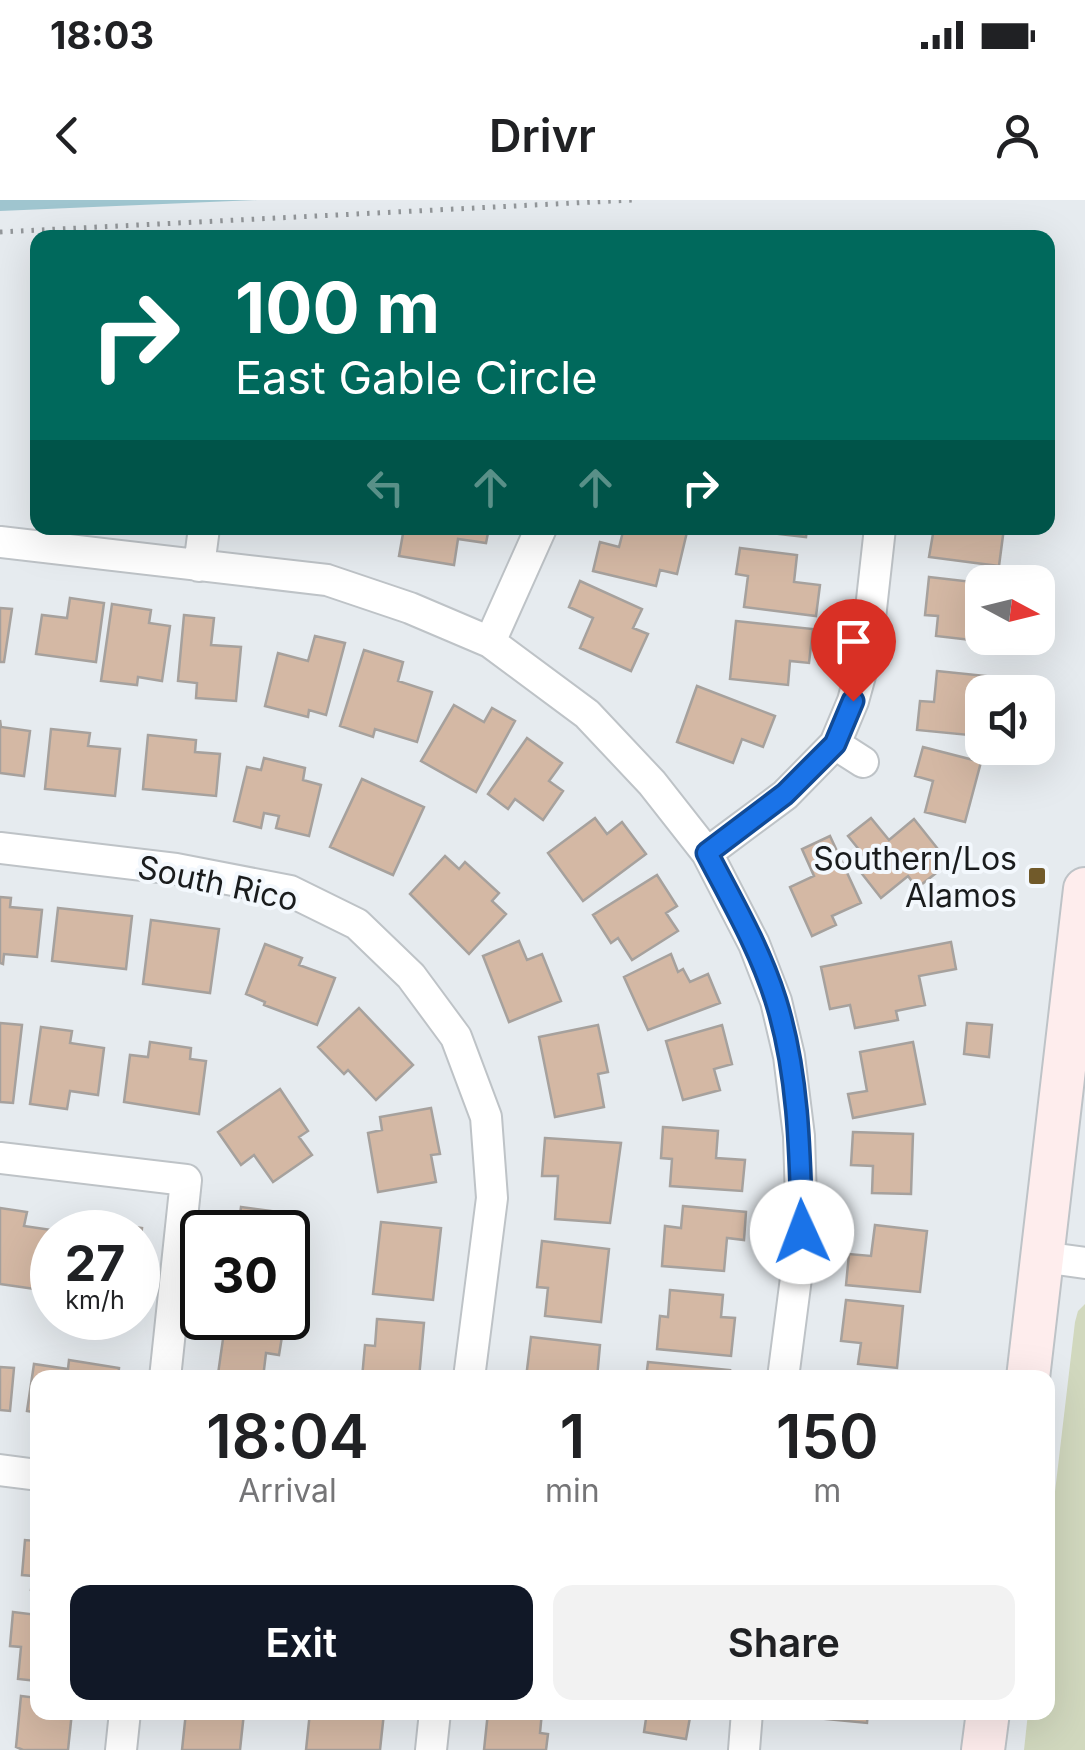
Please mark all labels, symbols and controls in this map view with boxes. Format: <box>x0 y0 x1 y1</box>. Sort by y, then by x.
text: 18:03 <box>50 12 154 58</box>
icon: back <box>40 108 95 163</box>
text: Drivr <box>489 108 596 163</box>
icon: person <box>990 108 1045 163</box>
text: 100 m <box>235 265 440 350</box>
icon: right <box>70 270 200 400</box>
text: East Gable Circle <box>235 350 597 405</box>
icon: left <box>358 460 413 515</box>
icon: ahead <box>463 460 518 515</box>
icon: ahead <box>568 460 623 515</box>
icon: right <box>673 460 728 515</box>
north arrow <box>965 565 1055 655</box>
map controls <box>965 565 1055 765</box>
pin <box>811 599 896 702</box>
icon: arrive <box>826 614 881 669</box>
button: sound <box>965 675 1055 765</box>
place label: Southern/Los Alamos <box>813 839 1017 915</box>
street label: South Rico <box>134 847 302 919</box>
marker: Southern/Los Alamos <box>1026 865 1048 887</box>
position arrow <box>750 1180 854 1284</box>
speed limit sign: 30 <box>180 1210 310 1340</box>
text: 27 <box>65 1233 125 1293</box>
text: km/h <box>65 1285 125 1315</box>
text: 18:04 <box>206 1400 369 1472</box>
text: 1 <box>560 1400 585 1472</box>
text: 150 <box>776 1400 879 1472</box>
text: Arrival <box>238 1471 337 1510</box>
text: min <box>545 1471 600 1510</box>
text: m <box>813 1471 841 1510</box>
button: Exit <box>70 1585 533 1700</box>
button: Share <box>553 1585 1015 1700</box>

